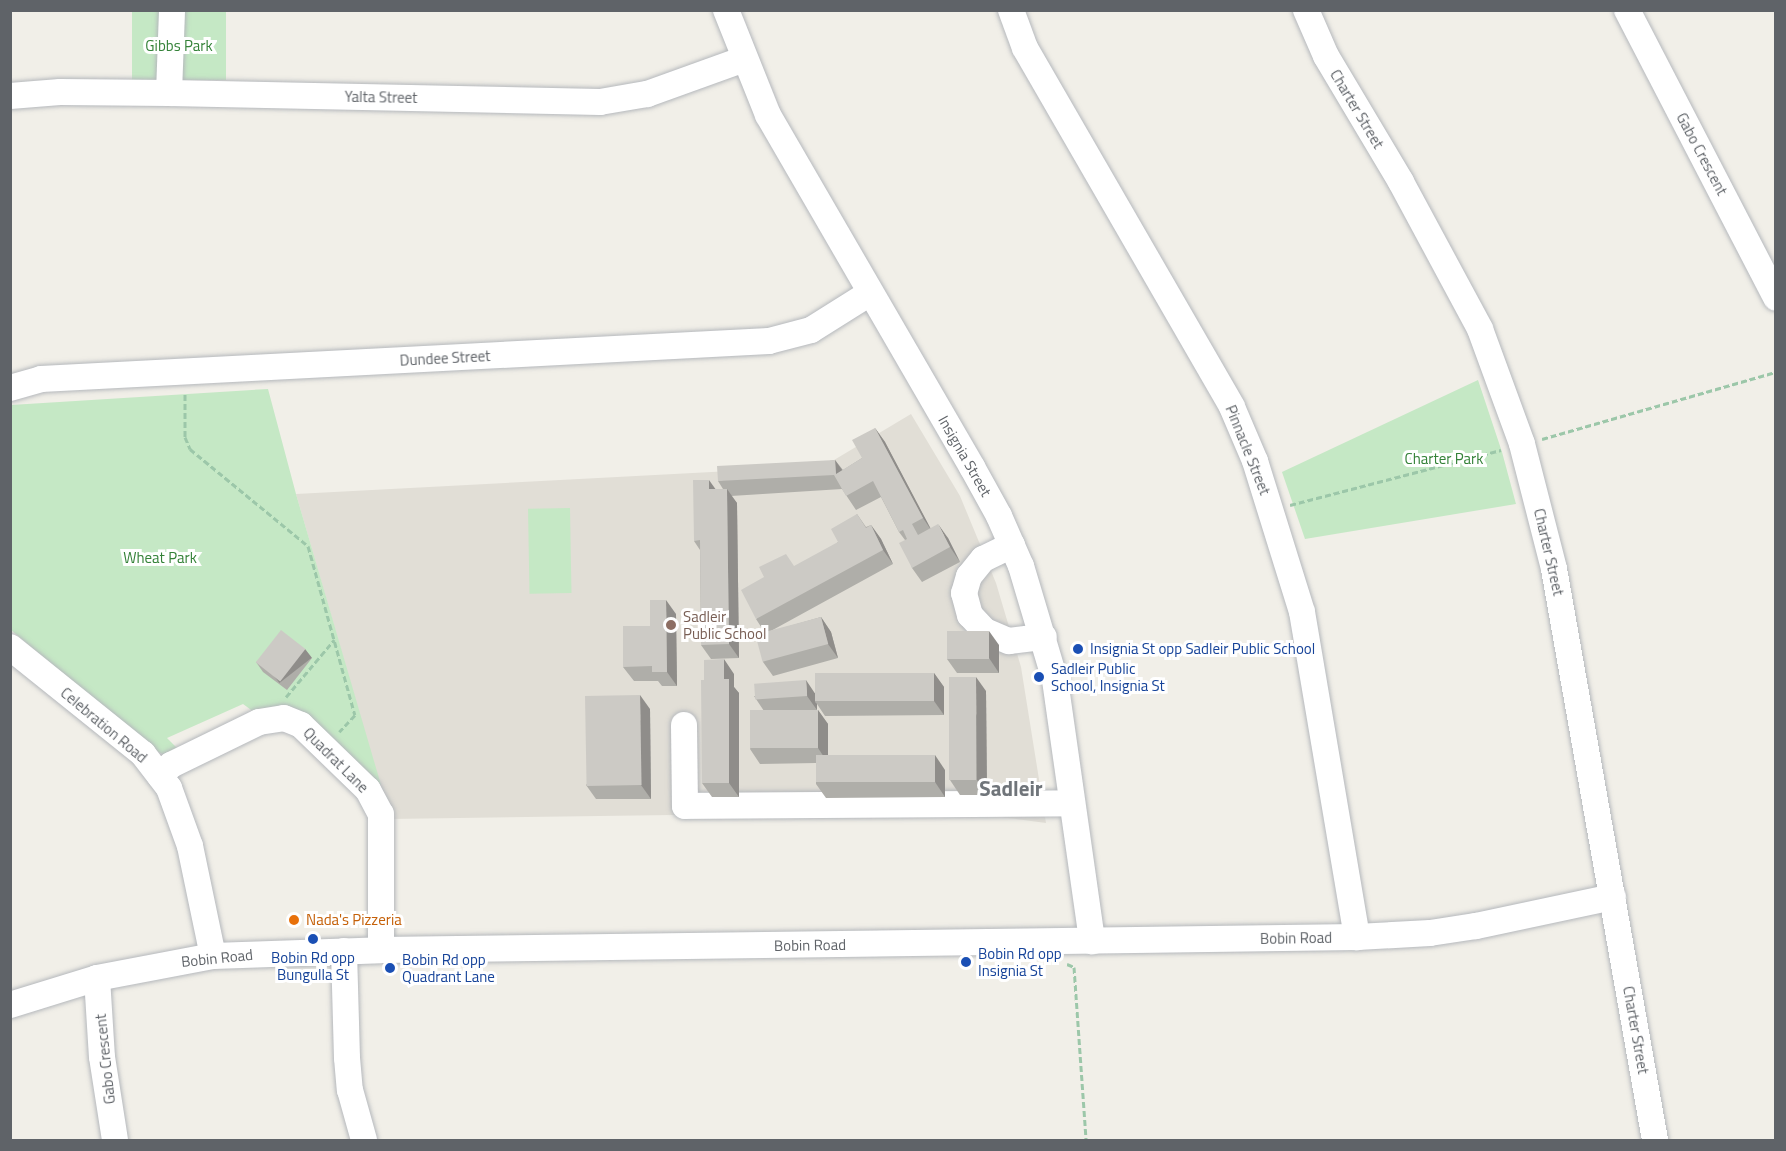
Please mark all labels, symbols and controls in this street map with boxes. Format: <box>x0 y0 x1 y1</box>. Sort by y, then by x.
park label: Gibbs Park <box>145 37 213 55</box>
street label: Charter Street <box>1326 66 1388 152</box>
street label: Yalta Street <box>344 87 418 107</box>
street label: Gabo Crescent <box>1673 110 1731 198</box>
street label: Dundee Street <box>399 347 491 369</box>
street label: Pinnacle Street <box>1222 402 1274 498</box>
street label: Insignia Street <box>935 412 995 500</box>
park label: Charter Park <box>1405 450 1483 468</box>
street label: Charter Street <box>1530 507 1568 597</box>
park label: Wheat Park <box>123 549 197 567</box>
place label: Sadleir Public School <box>683 607 766 642</box>
marker: Sadleir Public School <box>664 618 678 632</box>
place label: Insignia St opp Sadleir Public School <box>1090 640 1315 658</box>
marker: Insignia St opp Sadleir Public School <box>1071 642 1085 656</box>
place label: Sadleir Public School, Insignia St <box>1051 659 1165 694</box>
marker: Sadleir Public School, Insignia St <box>1032 670 1046 684</box>
street label: Celebration Road <box>57 684 151 766</box>
street label: Quadrat Lane <box>300 724 372 796</box>
district label: Sadleir <box>979 775 1043 801</box>
place label: Nada's Pizzeria <box>306 911 402 929</box>
marker: Nada's Pizzeria <box>287 913 301 927</box>
street label: Bobin Road <box>1260 928 1332 948</box>
marker: Bobin Rd opp Bungulla St <box>306 932 320 946</box>
street label: Bobin Road <box>774 935 846 955</box>
place label: Bobin Rd opp Insignia St <box>978 944 1062 979</box>
street label: Bobin Road <box>180 945 254 971</box>
place label: Bobin Rd opp Bungulla St <box>271 948 355 983</box>
place label: Bobin Rd opp Quadrant Lane <box>402 950 495 985</box>
marker: Bobin Rd opp Insignia St <box>959 955 973 969</box>
marker: Bobin Rd opp Quadrant Lane <box>383 961 397 975</box>
street label: Charter Street <box>1619 985 1653 1075</box>
street label: Gabo Crescent <box>91 1013 119 1105</box>

